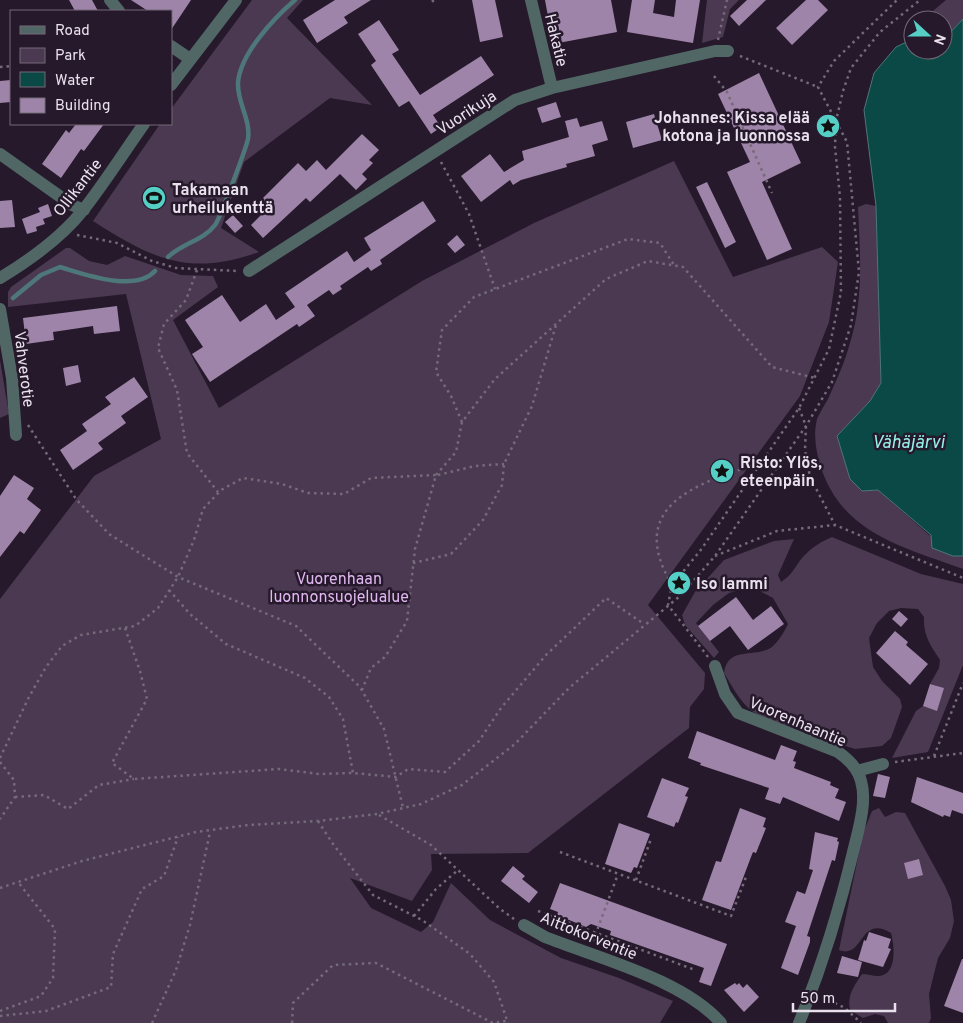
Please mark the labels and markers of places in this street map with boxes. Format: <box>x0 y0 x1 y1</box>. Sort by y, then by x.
place label: Johannes: Kissa elää kotona ja luonnossa <box>654 109 810 147</box>
place icon: Johannes: Kissa elää kotona ja luonnossa <box>815 113 841 139</box>
place label: Takamaan urheilukenttä <box>172 181 273 219</box>
sports icon: Takamaan urheilukenttä <box>141 185 167 211</box>
place label: Risto: Ylös, eteenpäin <box>740 454 822 492</box>
place icon: Risto: Ylös, eteenpäin <box>709 458 735 484</box>
place icon: Iso lammi <box>666 570 692 596</box>
place label: Iso lammi <box>696 575 768 595</box>

